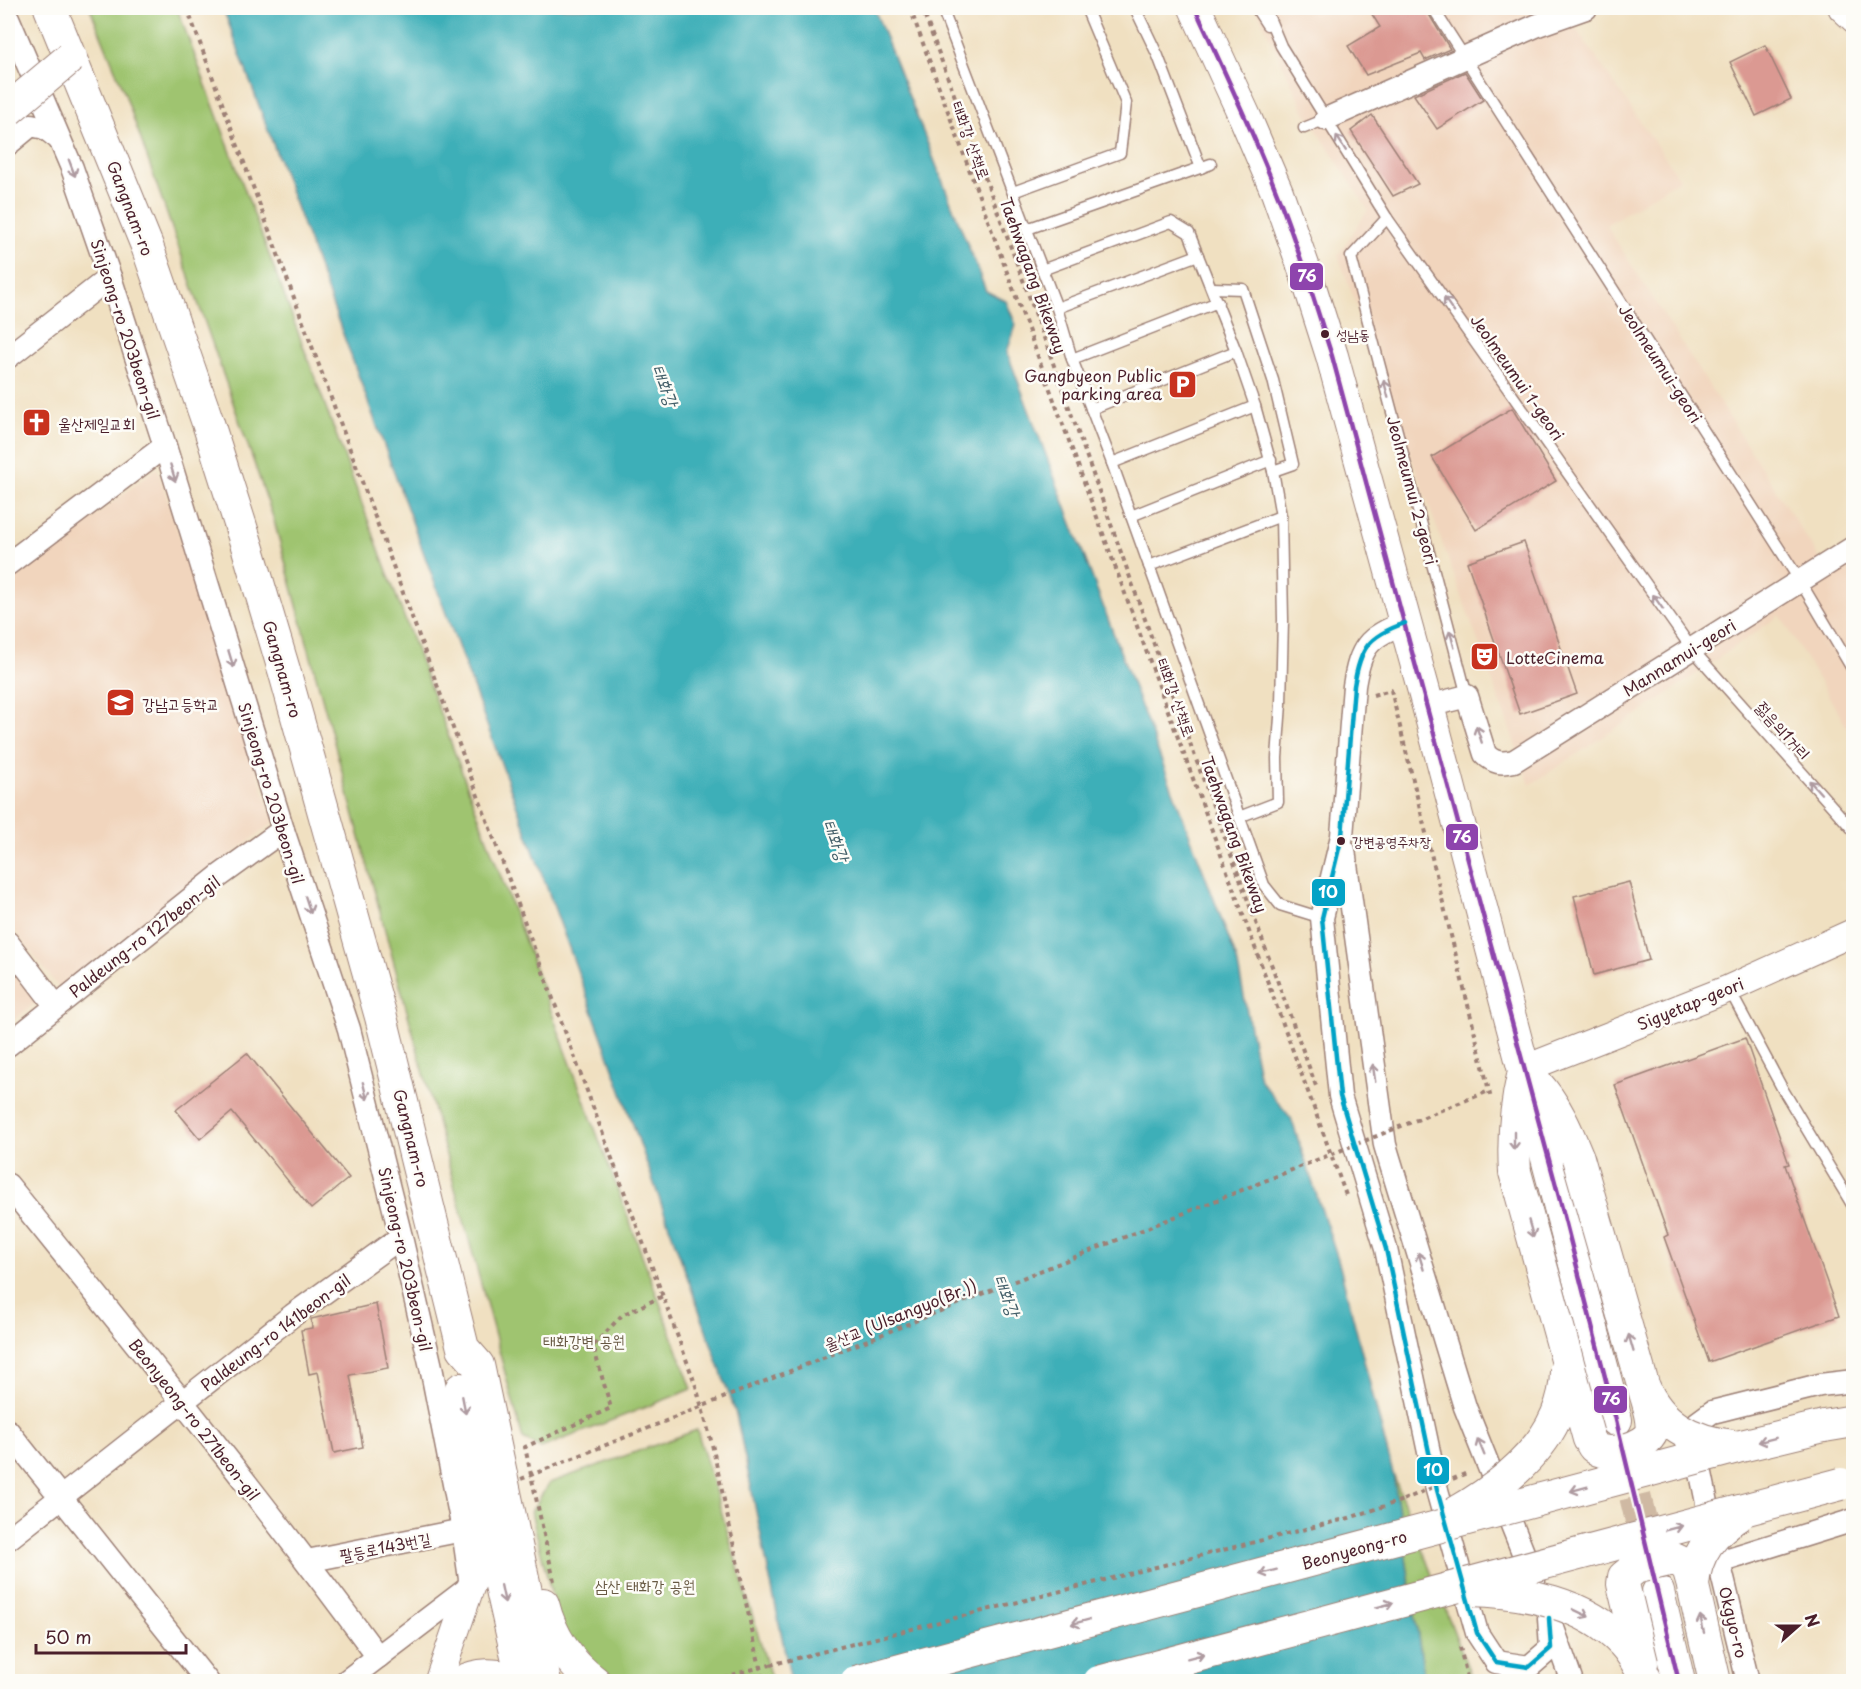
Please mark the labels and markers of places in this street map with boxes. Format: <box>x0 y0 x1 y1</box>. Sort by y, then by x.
place label: 성남동 <box>1336 324 1370 345</box>
marker: 성남동 <box>1319 328 1331 340</box>
place label: Gangbyeon Public parking area <box>1024 363 1162 405</box>
parking icon: Gangbyeon Public parking area <box>1167 368 1199 400</box>
church icon: 울산제일교회 <box>21 407 53 439</box>
place label: 울산제일교회 <box>58 411 135 435</box>
theatre icon: LotteCinema <box>1469 641 1501 673</box>
place label: LotteCinema <box>1506 645 1604 669</box>
school or university icon: 강남고등학교 <box>105 687 137 719</box>
place label: 강남고등학교 <box>142 691 219 715</box>
place label: 강변공영주차장 <box>1352 831 1432 852</box>
marker: 강변공영주차장 <box>1335 835 1347 847</box>

